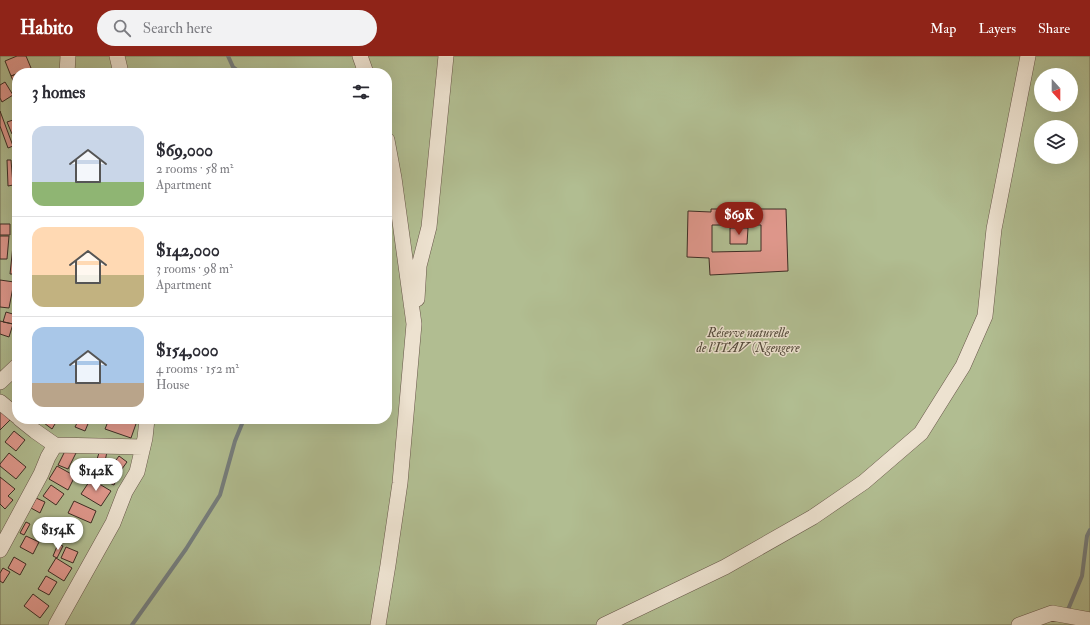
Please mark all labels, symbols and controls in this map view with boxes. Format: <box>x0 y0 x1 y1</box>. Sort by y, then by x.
search box <box>97 10 377 46</box>
text: Habito <box>20 16 73 40</box>
icon: search <box>111 17 133 39</box>
text: Search here <box>143 19 212 38</box>
text: Map <box>930 20 956 37</box>
text: Layers <box>978 20 1016 37</box>
text: Share <box>1038 20 1070 37</box>
north arrow <box>1034 68 1078 112</box>
map controls <box>1034 68 1078 164</box>
icon: filters <box>350 81 372 103</box>
text: 3 homes <box>32 82 85 103</box>
button: layers <box>1034 120 1078 164</box>
text: $69,000 <box>156 140 213 161</box>
icon: home <box>64 142 112 190</box>
text: 2 rooms · 58 m² <box>156 161 234 177</box>
text: Apartment <box>156 177 212 193</box>
pin: $69K <box>715 202 763 236</box>
text: $69K <box>724 207 754 223</box>
text: $142,000 <box>156 240 220 261</box>
icon: home <box>64 243 112 291</box>
text: 3 rooms · 98 m² <box>156 261 233 277</box>
text: Apartment <box>156 277 212 293</box>
park label: Réserve naturelle de l'ITAV (Ngengere <box>695 325 800 356</box>
text: $154,000 <box>156 340 218 361</box>
icon: home <box>64 343 112 391</box>
text: 4 rooms · 152 m² <box>156 361 239 377</box>
text: House <box>156 377 189 393</box>
pin: $142K <box>68 458 124 492</box>
text: $142K <box>79 463 113 479</box>
pin: $154K <box>30 517 86 551</box>
text: $154K <box>41 522 75 538</box>

